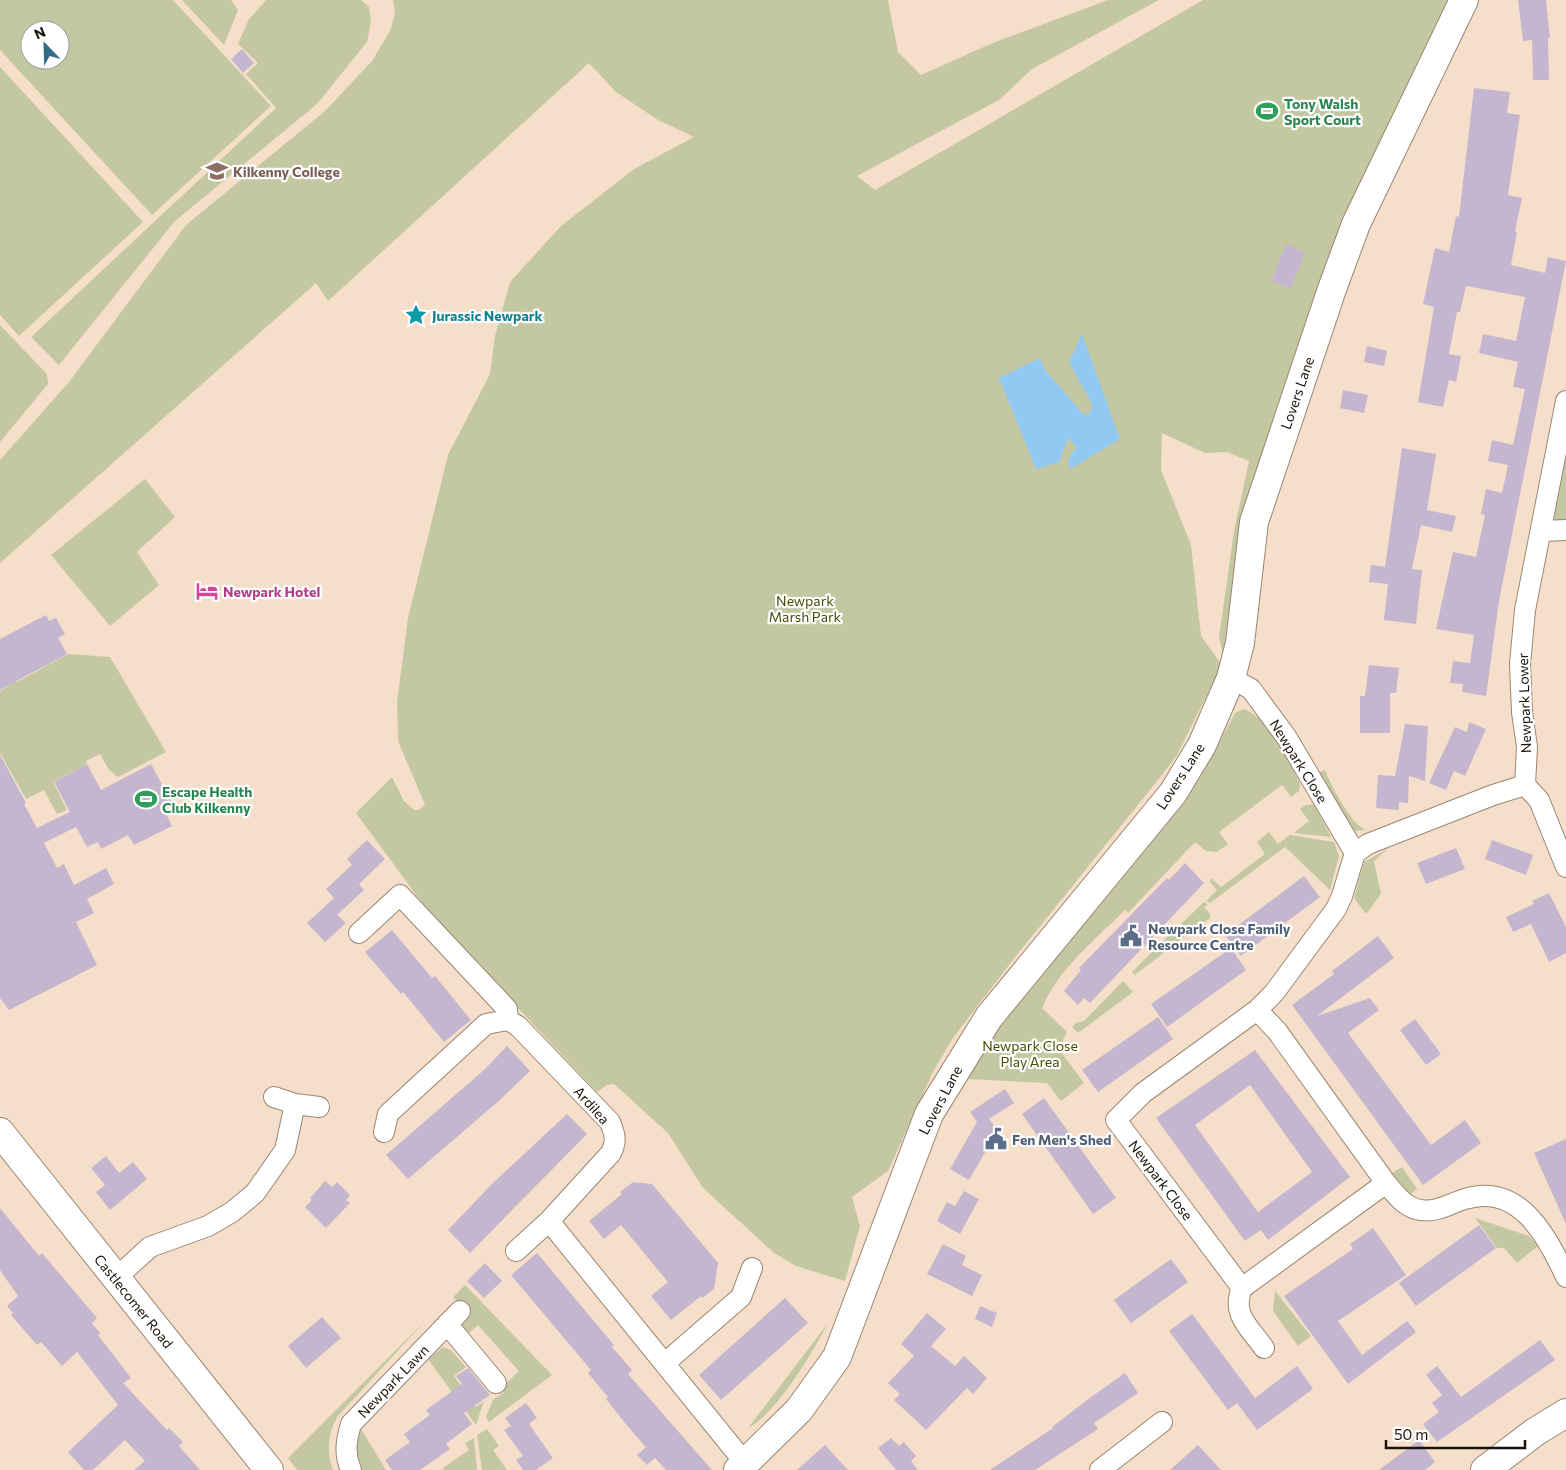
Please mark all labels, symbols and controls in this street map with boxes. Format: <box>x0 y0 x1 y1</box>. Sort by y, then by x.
north arrow <box>20 20 70 70</box>
text: N <box>32 23 48 42</box>
place label: Tony Walsh Sport Court <box>1284 95 1361 128</box>
sports icon: Tony Walsh Sport Court <box>1254 98 1280 124</box>
school or university icon: Kilkenny College <box>204 158 230 184</box>
place label: Kilkenny College <box>233 163 340 180</box>
place icon: Jurassic Newpark <box>403 302 429 328</box>
place label: Jurassic Newpark <box>432 307 543 324</box>
street label: Lovers Lane <box>1277 354 1317 432</box>
hotel icon: Newpark Hotel <box>194 578 220 604</box>
place label: Newpark Hotel <box>223 583 320 600</box>
park label: Newpark Marsh Park <box>769 592 842 625</box>
street label: Newpark Lower <box>1514 652 1534 754</box>
street label: Newpark Close <box>1266 716 1332 806</box>
street label: Lovers Lane <box>1152 740 1208 812</box>
place label: Escape Health Club Kilkenny <box>162 783 252 816</box>
sports icon: Escape Health Club Kilkenny <box>133 786 159 812</box>
place label: Newpark Close Family Resource Centre <box>1148 920 1291 953</box>
public building icon: Newpark Close Family Resource Centre <box>1118 923 1144 949</box>
park label: Newpark Close Play Area <box>982 1037 1078 1070</box>
street label: Lovers Lane <box>915 1063 965 1137</box>
street label: Ardilea <box>571 1083 613 1127</box>
public building icon: Fen Men's Shed <box>983 1126 1009 1152</box>
place label: Fen Men's Shed <box>1012 1131 1111 1148</box>
street label: Newpark Close <box>1125 1137 1197 1223</box>
street label: Castlecomer Road <box>91 1251 177 1351</box>
street label: Newpark Lawn <box>354 1341 432 1421</box>
scale bar <box>1386 1418 1525 1450</box>
text: 50 m <box>1394 1425 1428 1443</box>

